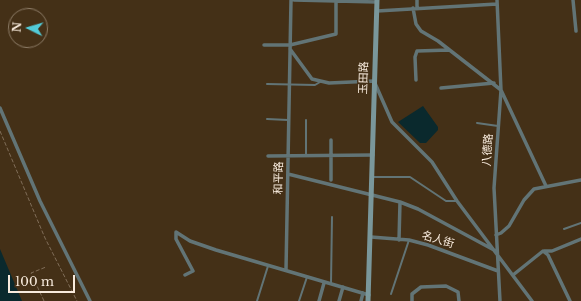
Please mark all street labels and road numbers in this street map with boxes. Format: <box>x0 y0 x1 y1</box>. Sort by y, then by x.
street label: 玉田路 <box>357 61 371 95</box>
street label: 八德路 <box>480 133 496 167</box>
street label: 和平路 <box>272 161 286 195</box>
street label: 名人街 <box>420 229 456 251</box>

